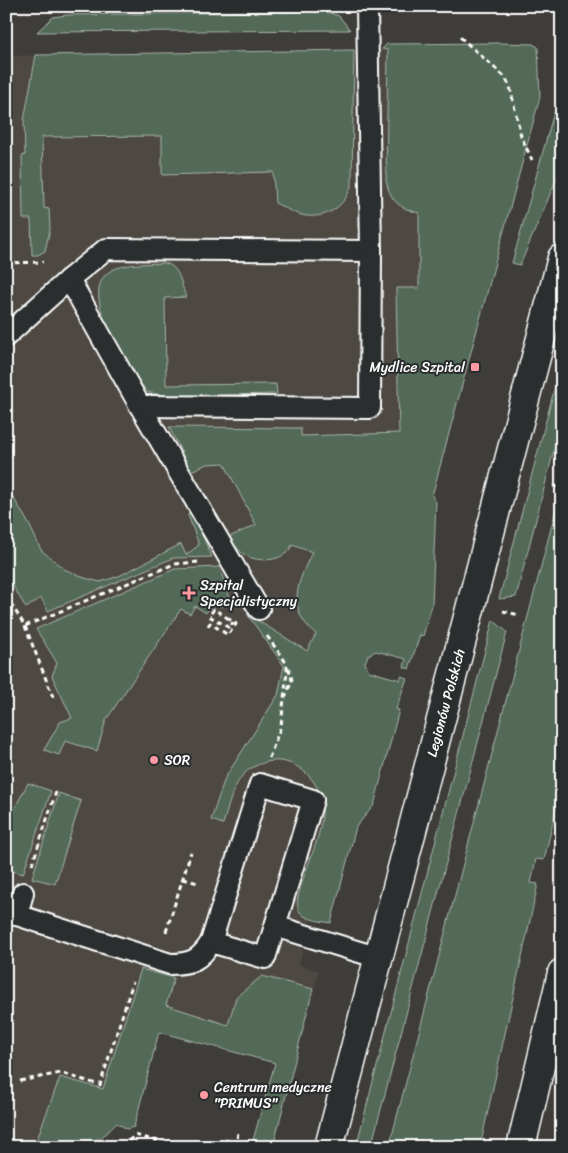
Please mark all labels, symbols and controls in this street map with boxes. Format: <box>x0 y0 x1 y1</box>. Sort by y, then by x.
place label: Mydlice Szpital <box>369 355 466 380</box>
marker: Mydlice Szpital <box>469 361 481 373</box>
place label: Szpital Specjalistyczny <box>200 573 298 614</box>
marker: Szpital Specjalistyczny <box>182 586 196 600</box>
street label: Legionów Polskich <box>420 646 472 760</box>
place label: SOR <box>164 748 191 773</box>
marker: SOR <box>148 754 160 766</box>
place label: Centrum medyczne "PRIMUS" <box>214 1075 332 1116</box>
marker: Centrum medyczne "PRIMUS" <box>198 1089 210 1101</box>

